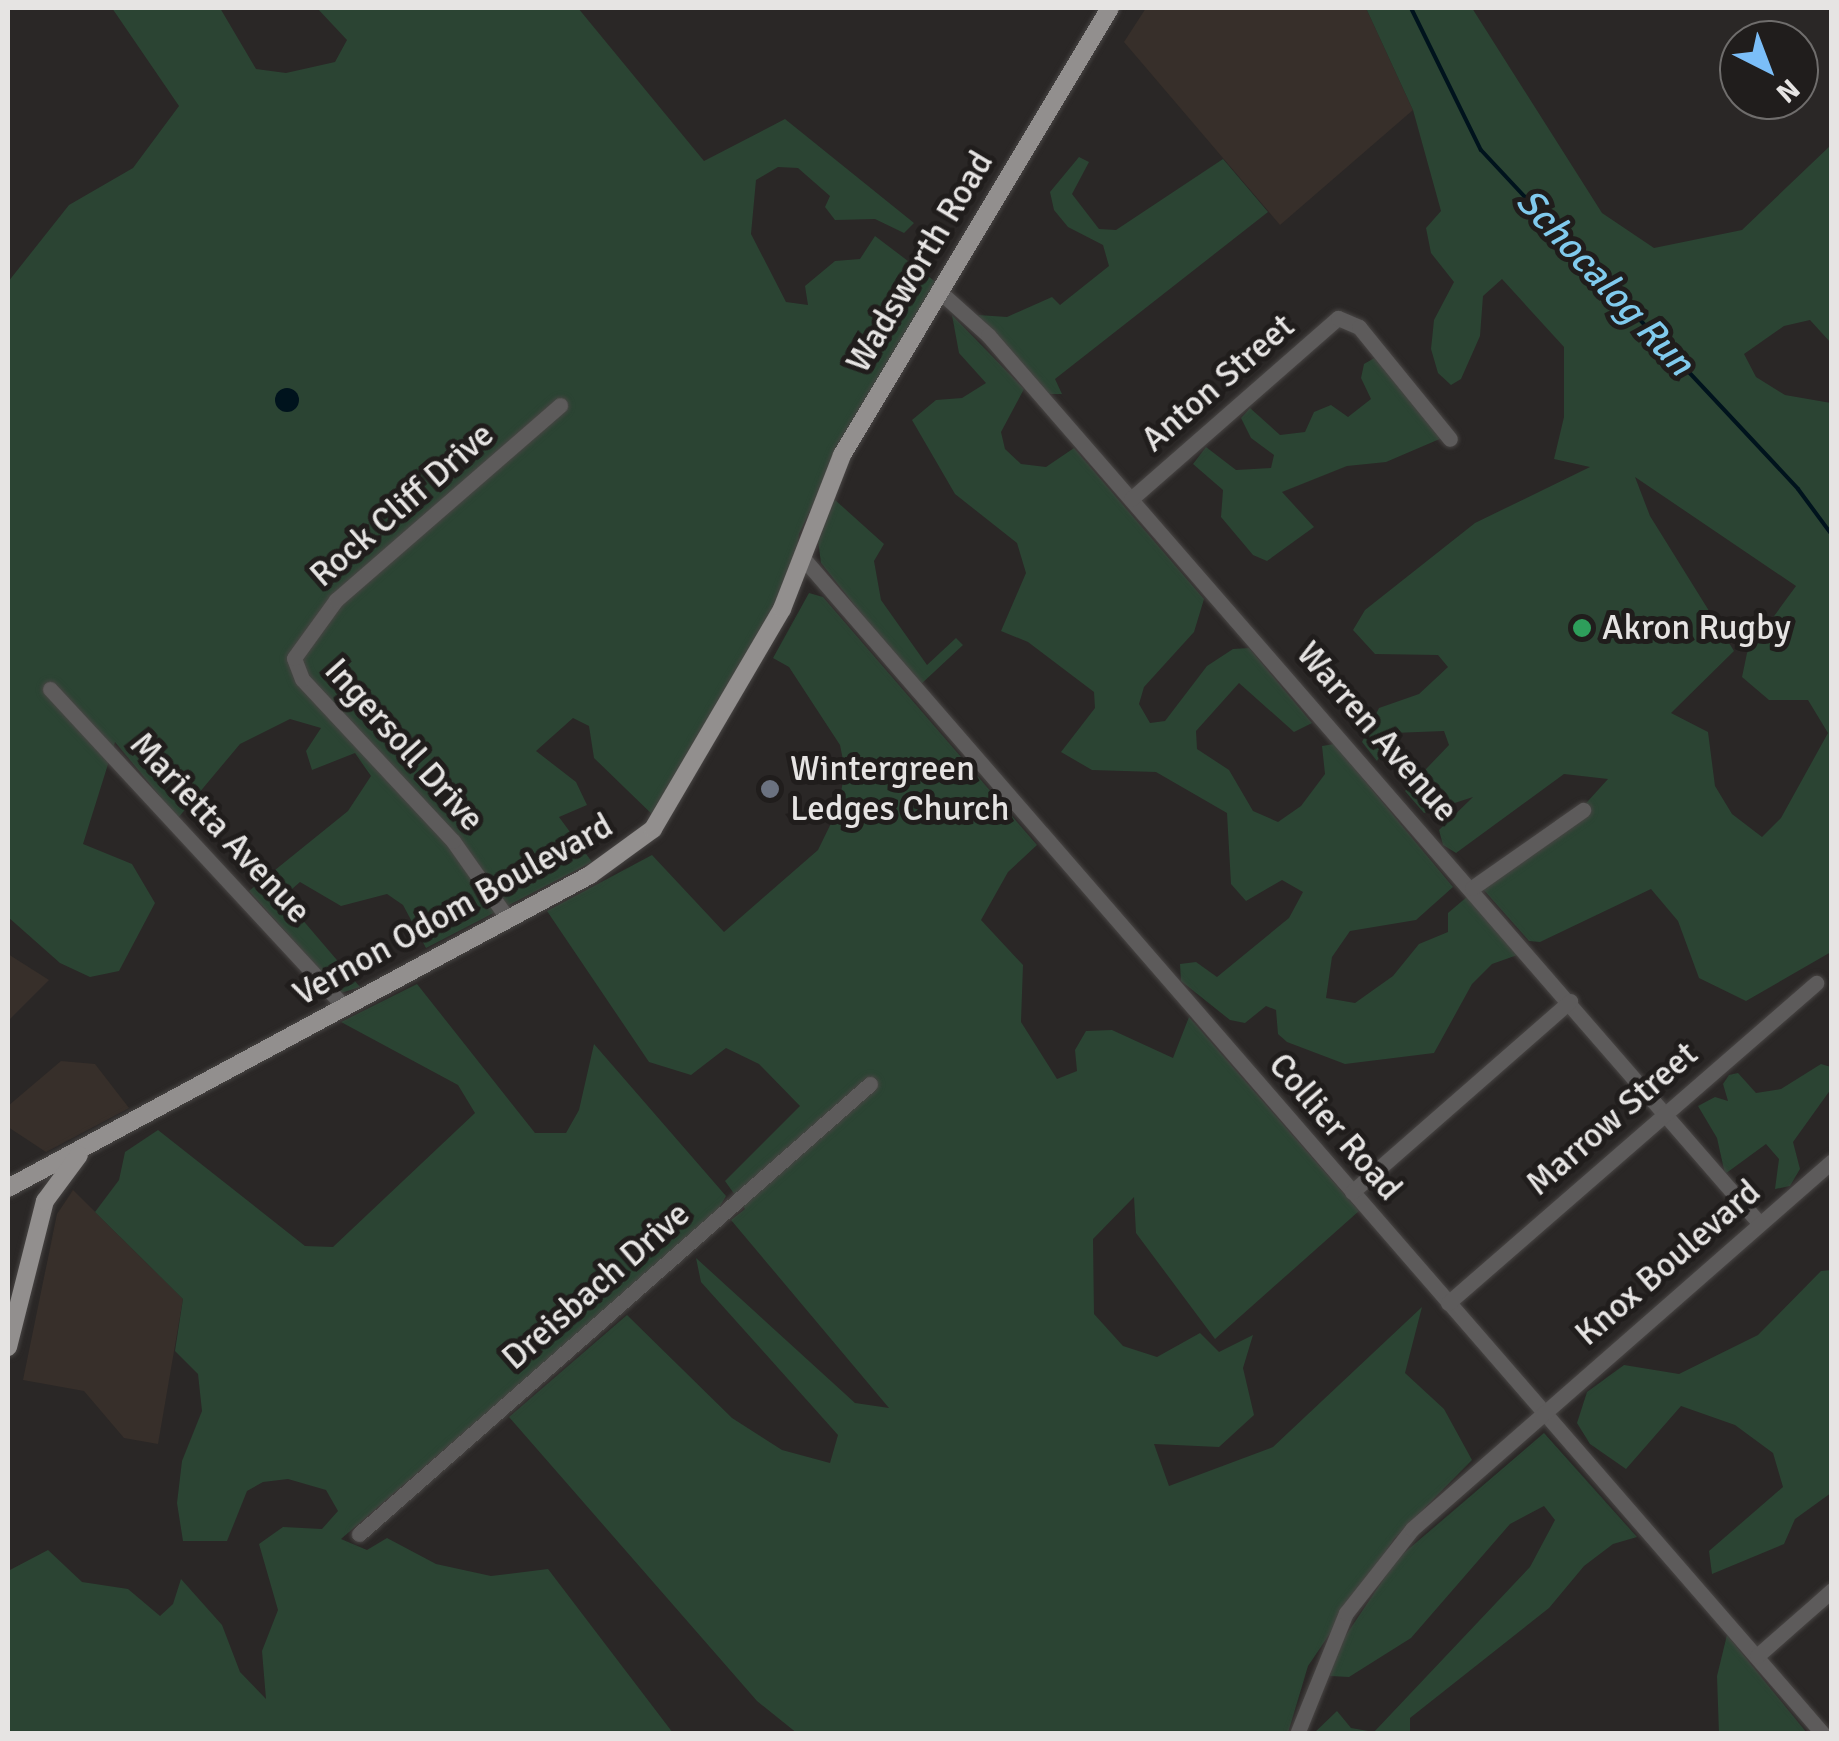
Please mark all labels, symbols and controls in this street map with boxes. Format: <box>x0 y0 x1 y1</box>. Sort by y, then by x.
north arrow <box>1719 20 1819 120</box>
text: N <box>1769 72 1806 110</box>
street label: Wadsworth Road <box>837 144 1003 380</box>
water label: Schocalog Run <box>1507 179 1703 385</box>
street label: Anton Street <box>1133 305 1303 461</box>
street label: Rock Cliff Drive <box>302 414 502 596</box>
place label: Akron Rugby <box>1602 607 1791 649</box>
marker: Akron Rugby <box>1571 617 1593 639</box>
street label: Warren Avenue <box>1287 633 1467 831</box>
street label: Ingersoll Drive <box>315 650 493 840</box>
street label: Marietta Avenue <box>121 724 319 932</box>
place label: Wintergreen Ledges Church <box>790 748 1010 830</box>
marker: Wintergreen Ledges Church <box>759 778 781 800</box>
street label: Vernon Odom Boulevard <box>286 805 620 1015</box>
street label: Marrow Street <box>1518 1033 1706 1205</box>
street label: Collier Road <box>1260 1045 1410 1209</box>
street label: Knox Boulevard <box>1567 1171 1769 1355</box>
street label: Dreisbach Drive <box>494 1193 698 1379</box>

